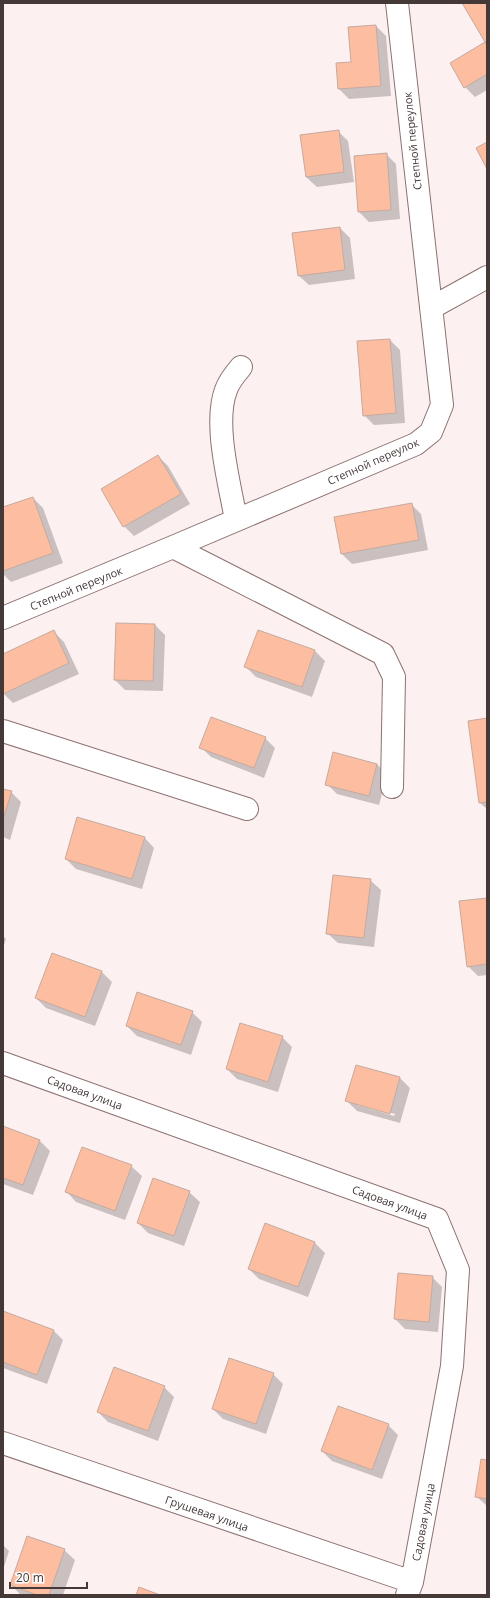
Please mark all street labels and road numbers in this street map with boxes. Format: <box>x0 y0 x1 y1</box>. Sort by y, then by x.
street label: Степной переулок <box>399 91 425 191</box>
street label: Степной переулок <box>325 434 421 488</box>
street label: Степной переулок <box>28 562 125 613</box>
street label: Садовая улица <box>45 1071 125 1113</box>
street label: Садовая улица <box>350 1181 430 1223</box>
street label: Садовая улица <box>408 1482 438 1562</box>
street label: Грушевая улица <box>163 1492 251 1534</box>

